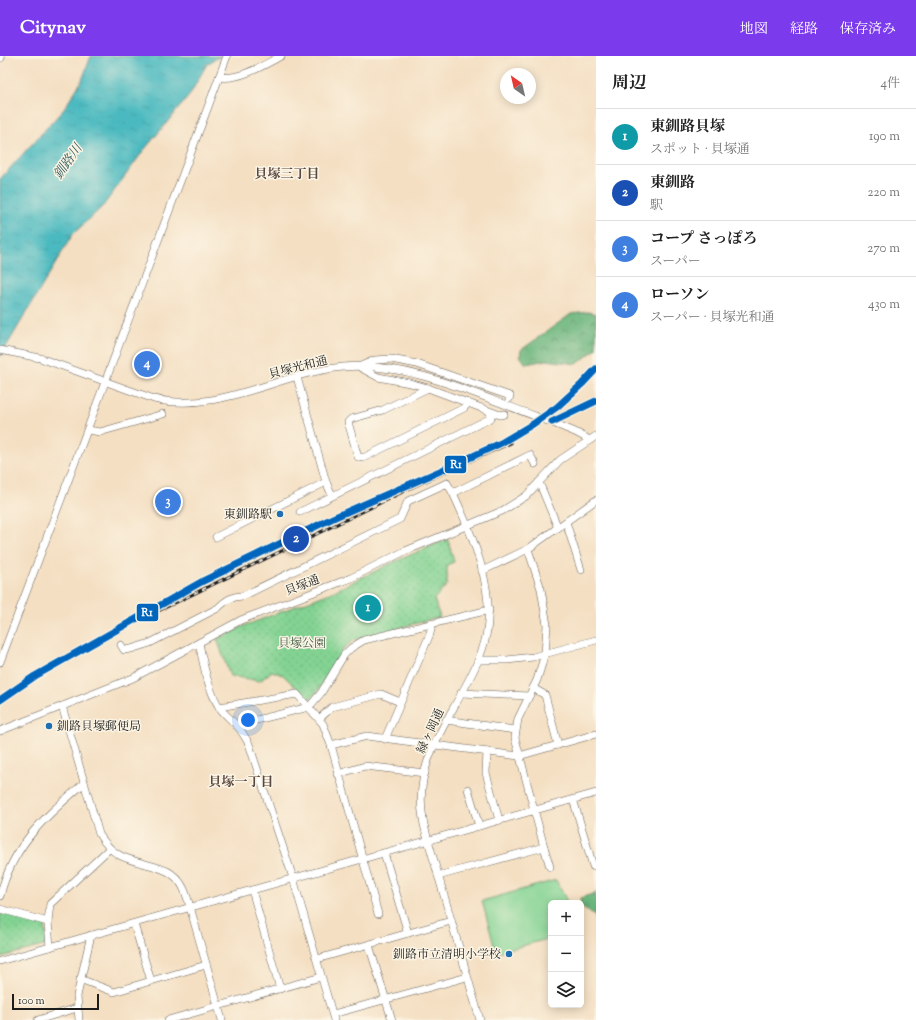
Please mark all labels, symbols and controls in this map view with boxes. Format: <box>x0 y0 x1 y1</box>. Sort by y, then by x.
text: Citynav <box>20 15 86 42</box>
text: 地図 <box>740 20 768 40</box>
text: 経路 <box>790 20 818 40</box>
text: 保存済み <box>840 20 896 40</box>
north arrow <box>500 68 536 104</box>
text: 周辺 <box>612 72 646 96</box>
text: 4件 <box>880 75 900 93</box>
text: 東釧路貝塚 <box>650 117 725 138</box>
text: 1 <box>623 128 627 146</box>
text: 190 m <box>869 128 900 146</box>
water label: 釧路川 <box>50 139 88 183</box>
text: スポット · 貝塚通 <box>650 141 750 159</box>
district label: 貝塚三丁目 <box>254 166 320 184</box>
text: 東釧路 <box>650 173 695 194</box>
text: 2 <box>622 184 628 202</box>
text: 220 m <box>867 184 900 202</box>
text: 駅 <box>650 197 663 215</box>
text: コープ さっぽろ <box>650 229 757 250</box>
text: 3 <box>622 240 628 258</box>
text: 270 m <box>867 240 900 258</box>
text: スーパー <box>650 253 701 271</box>
text: ローソン <box>650 285 709 306</box>
text: 4 <box>622 296 628 314</box>
text: 430 m <box>868 296 900 314</box>
text: スーパー · 貝塚光和通 <box>650 309 775 327</box>
pin: 4 <box>134 349 160 379</box>
street label: 貝塚光和通 <box>267 352 330 384</box>
line badge: R1 <box>444 455 467 474</box>
text: R1 <box>449 457 462 473</box>
pin: 3 <box>155 487 181 517</box>
place label: 東釧路駅 <box>224 506 272 524</box>
marker: 東釧路駅 <box>275 509 285 519</box>
pin: 2 <box>283 524 309 554</box>
street label: 貝塚通 <box>282 571 322 601</box>
pin: 1 <box>355 593 381 623</box>
line badge: R1 <box>136 603 159 622</box>
text: R1 <box>140 605 153 621</box>
park label: 貝塚公園 <box>278 635 326 653</box>
street label: 緑ヶ岡通 <box>413 706 449 757</box>
your location <box>238 710 258 730</box>
place label: 釧路貝塚郵便局 <box>57 718 141 736</box>
marker: 釧路貝塚郵便局 <box>44 721 54 731</box>
district label: 貝塚一丁目 <box>208 774 274 792</box>
map controls <box>548 900 584 1008</box>
button: + <box>548 900 584 936</box>
button: − <box>548 936 584 972</box>
place label: 釧路市立清明小学校 <box>393 946 501 964</box>
marker: 釧路市立清明小学校 <box>504 949 514 959</box>
button: layers <box>548 972 584 1008</box>
scale bar <box>12 992 99 1011</box>
text: 100 m <box>18 993 45 1009</box>

